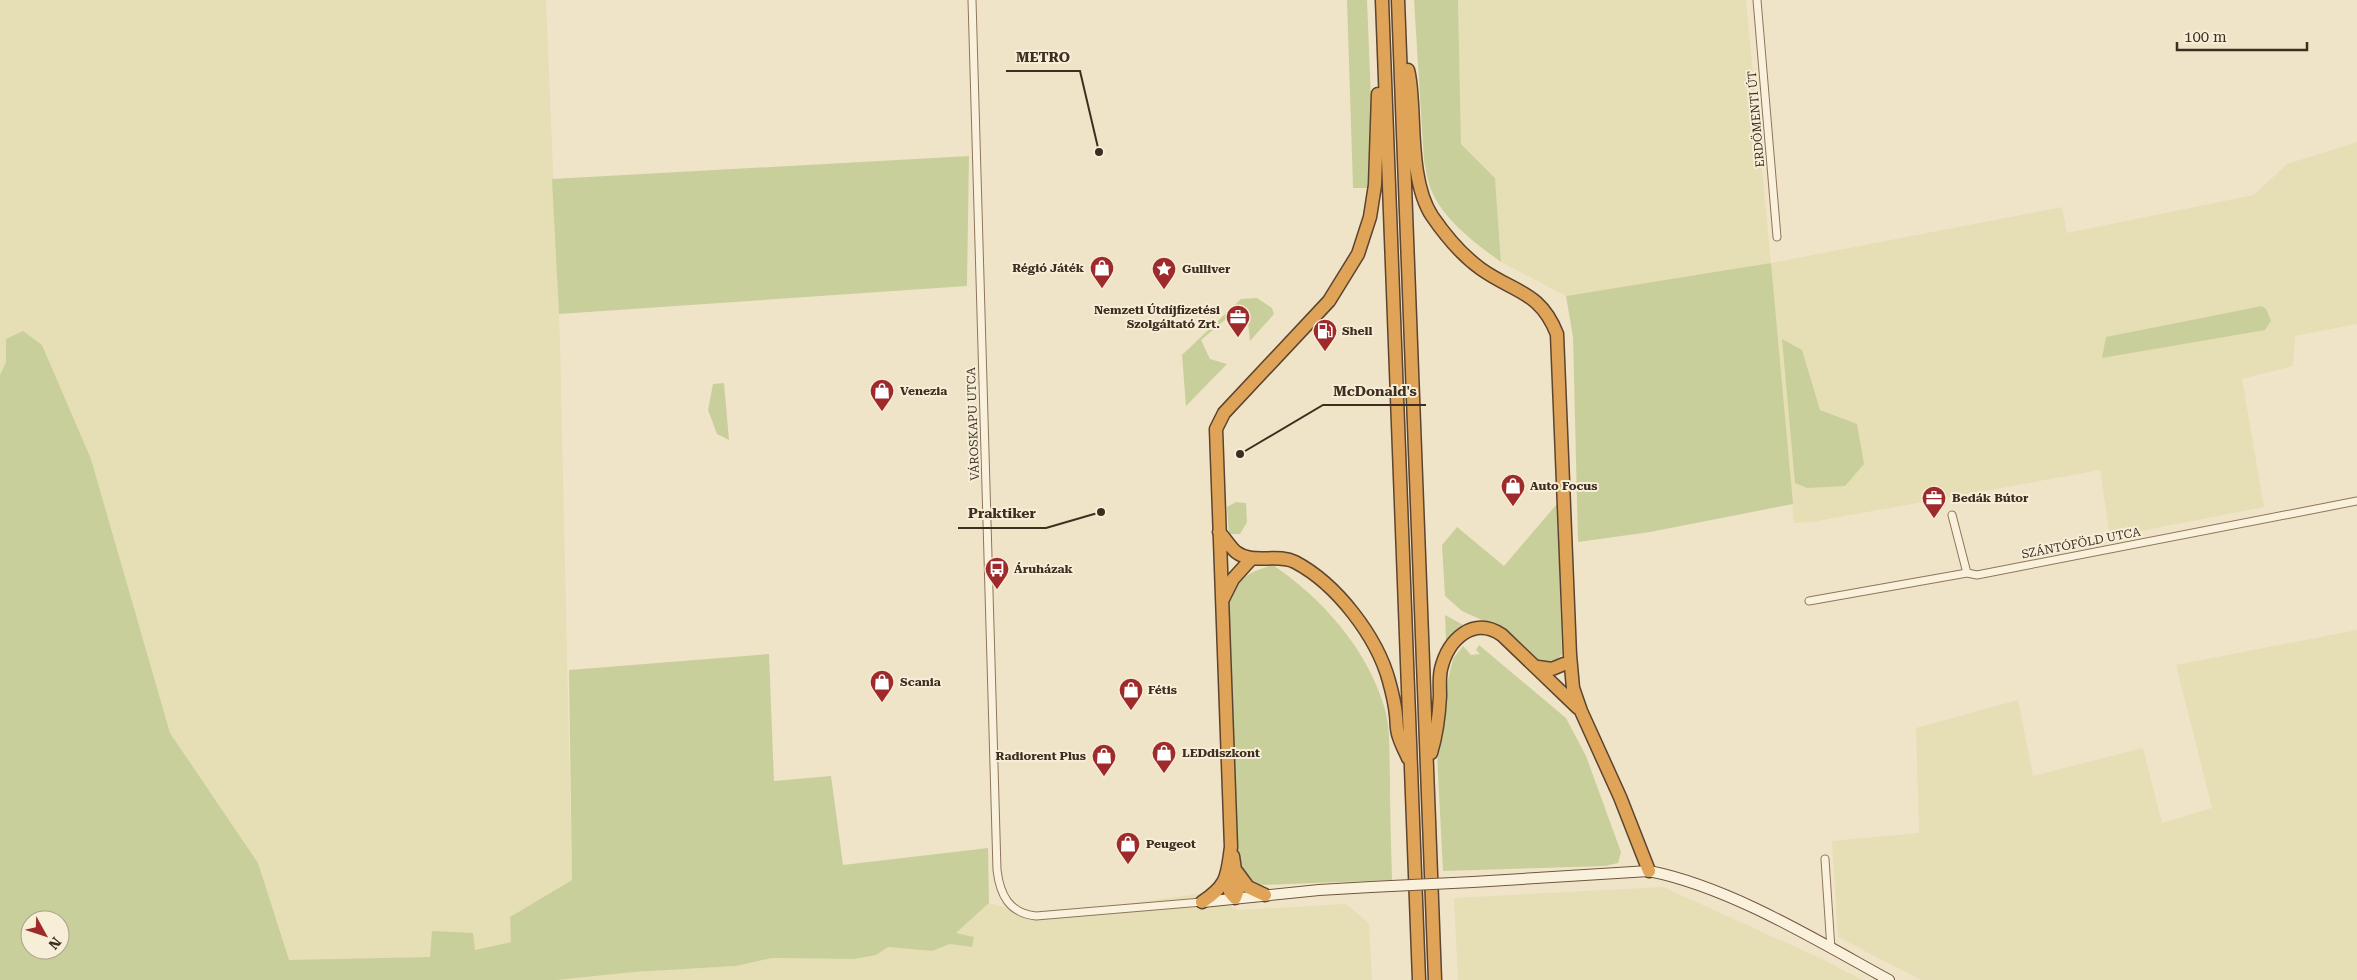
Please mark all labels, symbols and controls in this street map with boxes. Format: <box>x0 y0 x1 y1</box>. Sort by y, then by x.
scale bar <box>2177 20 2307 52</box>
text: 100 m <box>2184 28 2227 46</box>
callout: METRO <box>1006 42 1080 71</box>
text: METRO <box>1016 49 1070 65</box>
street label: ERDŐMENTI ÚT <box>1745 70 1767 168</box>
shop icon: Régió Játék <box>1089 255 1115 289</box>
place icon: Gulliver <box>1151 256 1177 290</box>
place label: Régió Játék <box>1012 261 1085 275</box>
place label: Gulliver <box>1182 262 1231 276</box>
place label: Nemzeti Útdíjfizetési Szolgáltató Zrt. <box>1094 303 1220 331</box>
office icon: Nemzeti Útdíjfizetési Szolgáltató Zrt. <box>1225 304 1251 338</box>
fuel station icon: Shell <box>1312 318 1338 352</box>
place label: Shell <box>1342 324 1372 338</box>
street label: VÁROSKAPU UTCA <box>964 366 982 481</box>
callout: McDonald's <box>1323 376 1426 405</box>
shop icon: Venezia <box>869 378 895 412</box>
text: McDonald's <box>1333 383 1417 399</box>
place label: Venezia <box>900 384 947 398</box>
shop icon: Auto Focus <box>1500 473 1526 507</box>
place label: Auto Focus <box>1530 479 1598 493</box>
office icon: Bedák Bútor <box>1921 485 1947 519</box>
place label: Bedák Bútor <box>1952 491 2029 505</box>
callout: Praktiker <box>958 499 1046 528</box>
text: Praktiker <box>968 505 1037 521</box>
street label: SZÁNTÓFÖLD UTCA <box>2020 524 2142 561</box>
bus stop icon: Áruházak <box>984 556 1010 590</box>
place label: Áruházak <box>1014 562 1073 576</box>
shop icon: Scania <box>869 669 895 703</box>
place label: Scania <box>900 675 941 689</box>
shop icon: Fétis <box>1118 677 1144 711</box>
place label: Fétis <box>1148 683 1177 697</box>
shop icon: LEDdiszkont <box>1151 740 1177 774</box>
shop icon: Radiorent Plus <box>1091 743 1117 777</box>
place label: LEDdiszkont <box>1182 746 1260 760</box>
place label: Radiorent Plus <box>996 749 1086 763</box>
shop icon: Peugeot <box>1115 831 1141 865</box>
place label: Peugeot <box>1146 837 1196 851</box>
north arrow <box>20 910 70 960</box>
text: N <box>45 934 65 953</box>

